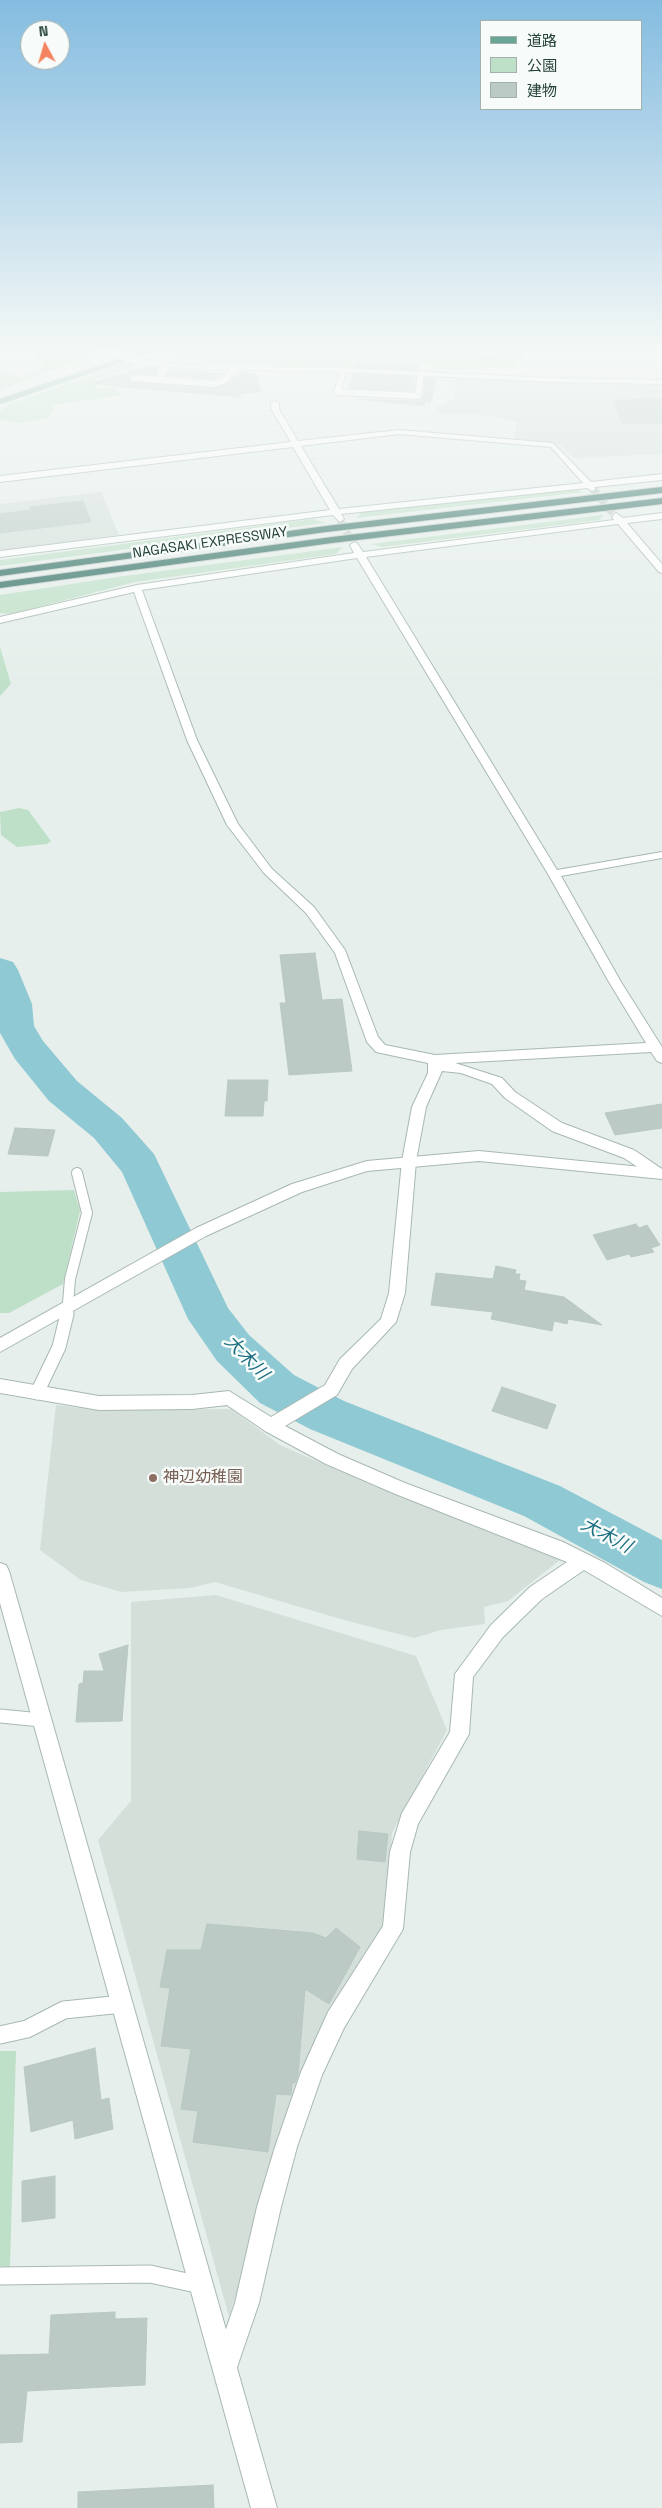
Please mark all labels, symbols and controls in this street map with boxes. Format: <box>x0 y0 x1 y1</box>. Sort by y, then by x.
north arrow <box>20 20 70 70</box>
legend <box>480 20 642 110</box>
text: N <box>38 22 49 41</box>
text: 道路 <box>527 31 557 50</box>
text: 公園 <box>527 56 557 75</box>
text: 建物 <box>527 81 557 100</box>
street label: NAGASAKI EXPRESSWAY <box>131 524 289 562</box>
water label: 大木川 <box>219 1331 273 1385</box>
place label: 神辺幼稚園 <box>163 1468 243 1488</box>
marker: 神辺幼稚園 <box>147 1472 159 1484</box>
water label: 大木川 <box>577 1514 635 1558</box>

